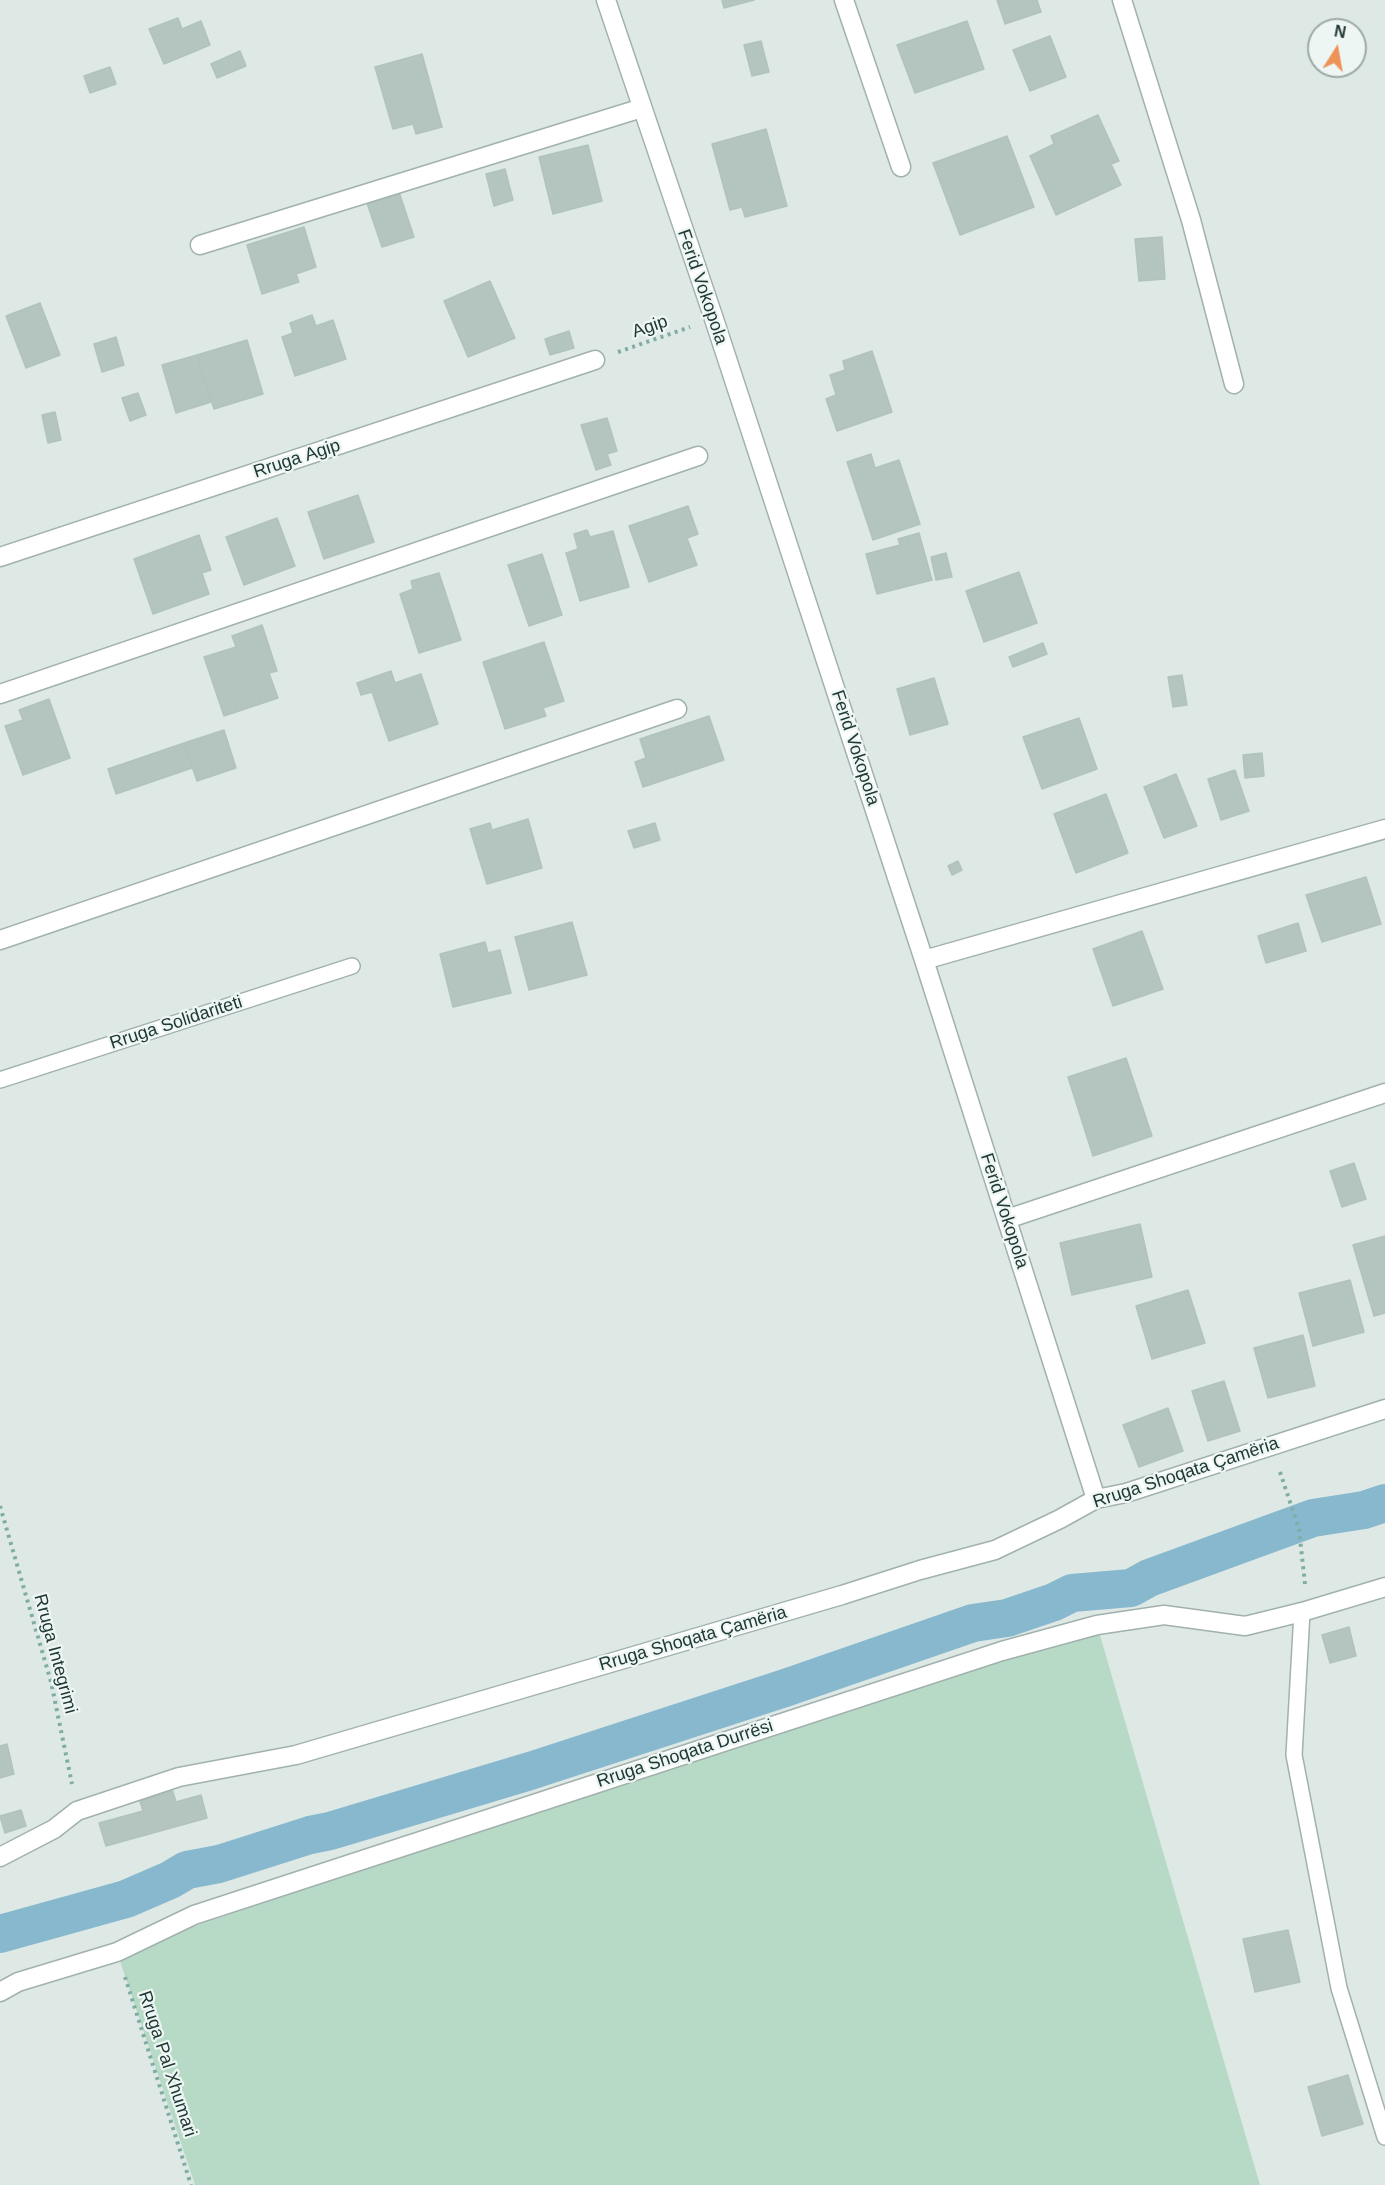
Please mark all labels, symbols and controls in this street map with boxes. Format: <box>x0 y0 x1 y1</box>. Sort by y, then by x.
north arrow <box>1307 18 1367 78</box>
text: N <box>1333 22 1347 41</box>
street label: Ferid Vokopola <box>672 227 732 347</box>
street label: Agip <box>629 311 671 343</box>
street label: Rruga Agip <box>251 435 343 483</box>
street label: Ferid Vokopola <box>826 688 884 808</box>
street label: Rruga Solidariteti <box>107 991 245 1055</box>
street label: Ferid Vokopola <box>975 1151 1033 1271</box>
street label: Rruga Shoqata Çamëria <box>1090 1433 1282 1513</box>
street label: Rruga Integrimi <box>29 1592 81 1716</box>
street label: Rruga Shoqata Çamëria <box>597 1602 789 1676</box>
street label: Rruga Shoqata Durrësi <box>594 1715 776 1793</box>
street label: Rruga Pal Xhumari <box>133 1988 201 2140</box>

